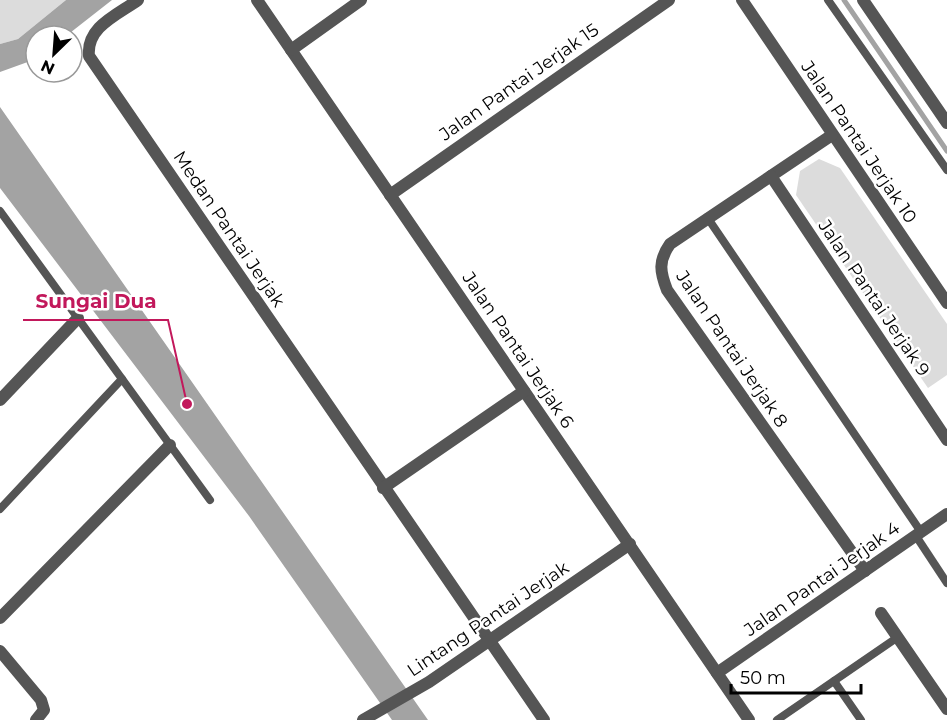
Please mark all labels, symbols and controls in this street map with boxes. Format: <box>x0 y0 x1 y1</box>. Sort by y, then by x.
street label: Jalan Pantai Jerjak 15 <box>434 19 603 146</box>
north arrow <box>24 24 84 84</box>
text: N <box>38 56 58 78</box>
street label: Jalan Pantai Jerjak 10 <box>796 56 922 227</box>
street label: Medan Pantai Jerjak <box>169 147 290 312</box>
street label: Jalan Pantai Jerjak 9 <box>813 215 934 380</box>
street label: Jalan Pantai Jerjak 8 <box>671 266 793 432</box>
street label: Jalan Pantai Jerjak 6 <box>457 267 578 432</box>
callout: Sungai Dua <box>23 282 168 320</box>
text: Sungai Dua <box>35 289 157 313</box>
street label: Jalan Pantai Jerjak 4 <box>739 517 904 642</box>
street label: Lintang Pantai Jerjak <box>403 557 573 681</box>
scale bar <box>731 657 862 695</box>
text: 50 m <box>740 667 786 689</box>

